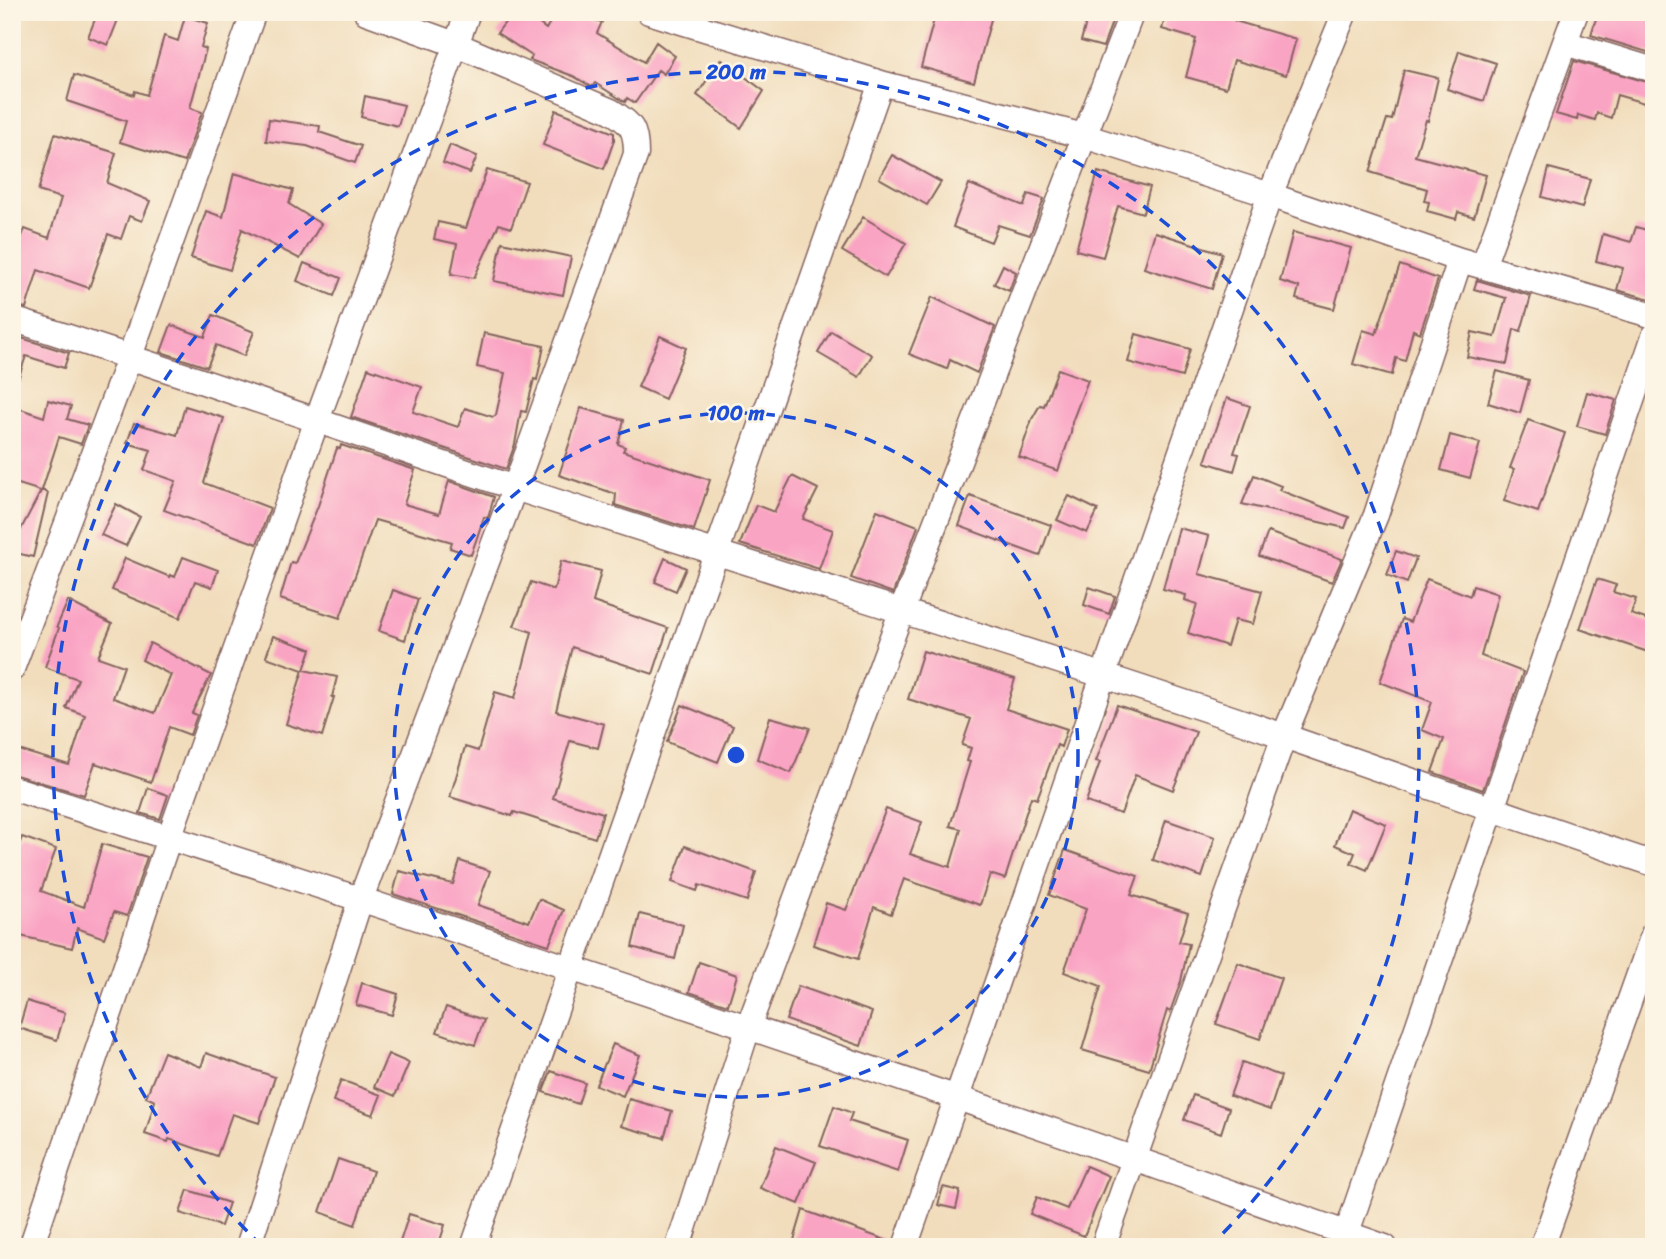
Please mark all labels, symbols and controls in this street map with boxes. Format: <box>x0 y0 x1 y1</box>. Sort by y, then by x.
text: 200 m <box>705 53 767 91</box>
text: 100 m <box>707 394 765 432</box>
centre of rings <box>724 743 748 767</box>

